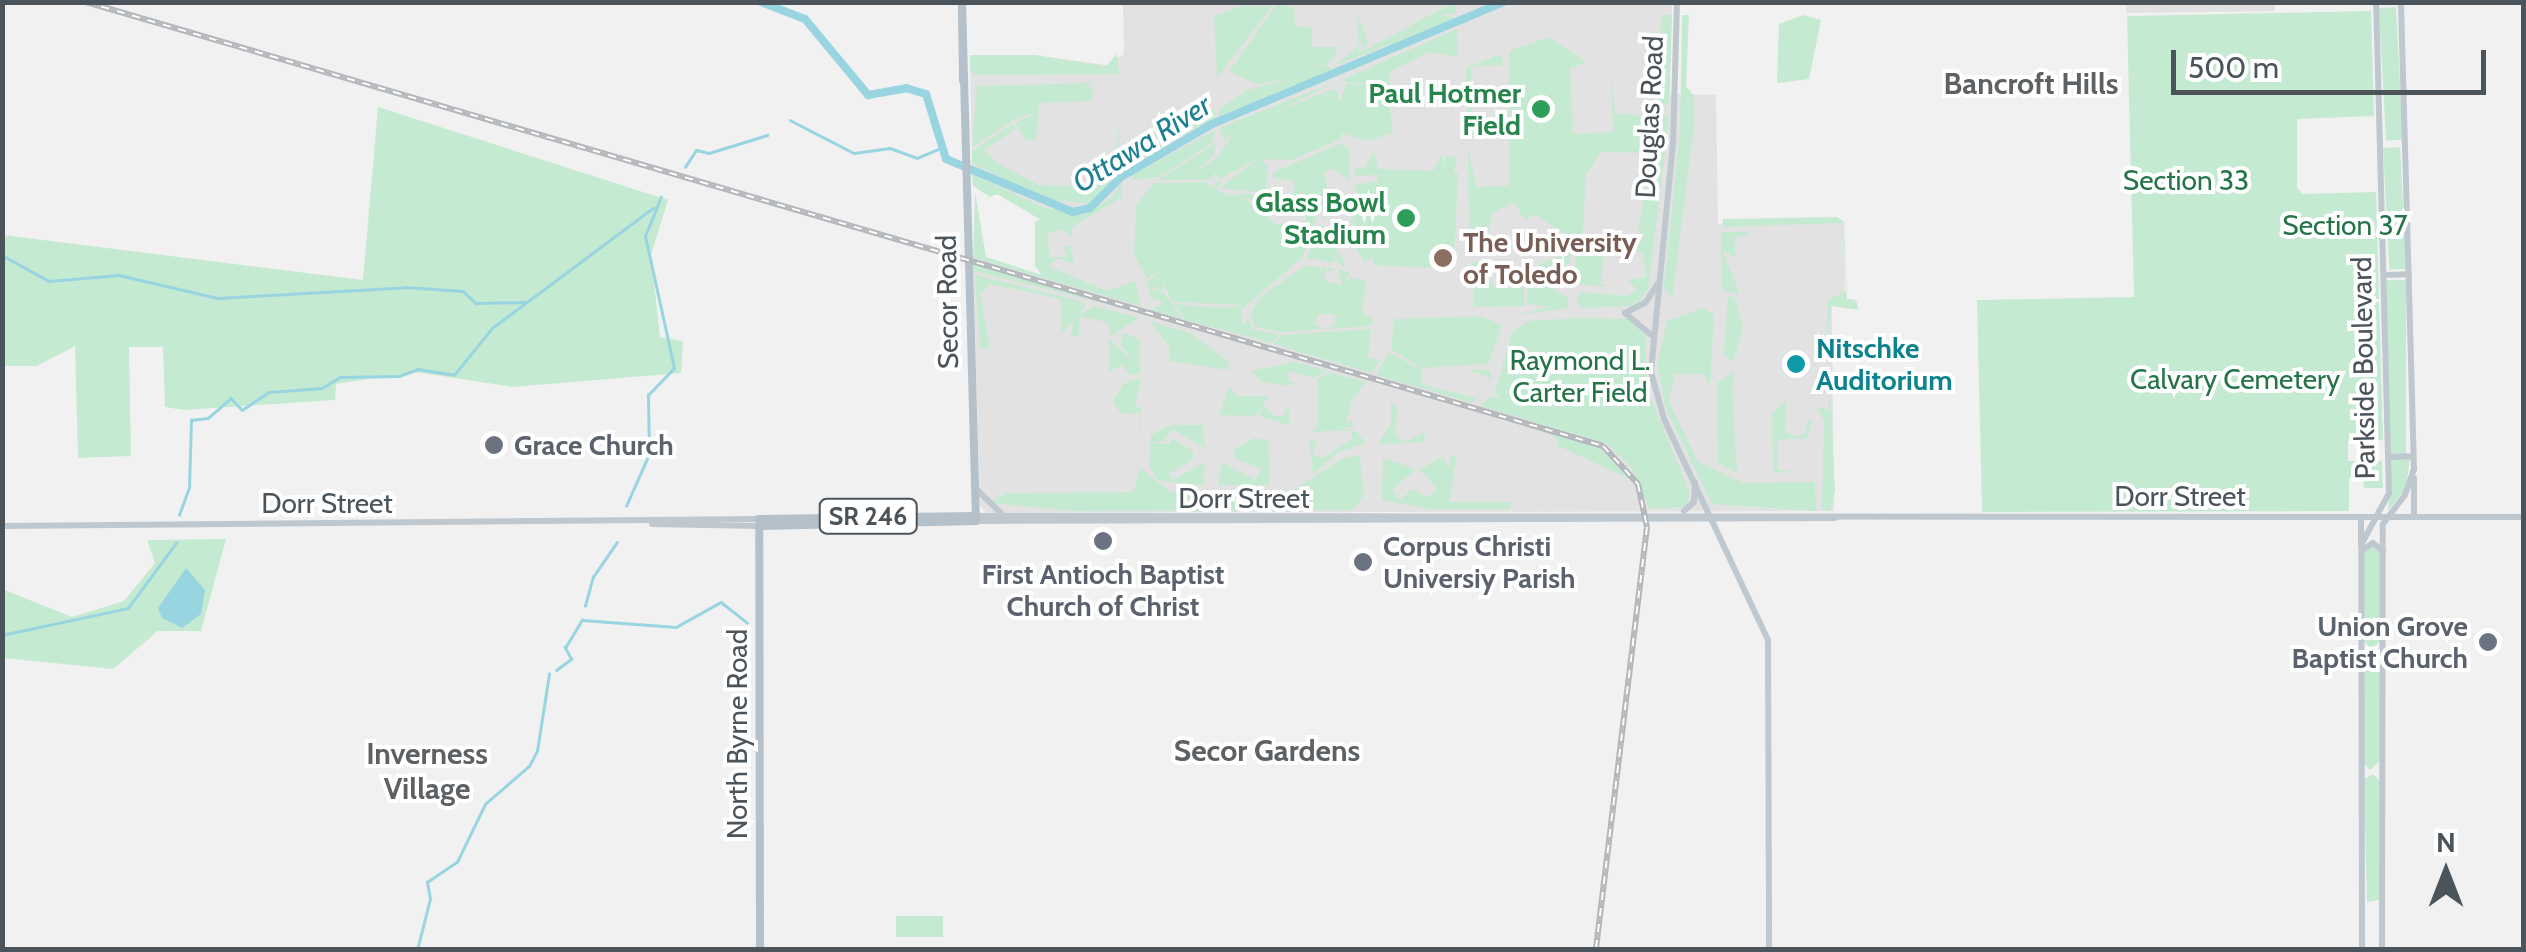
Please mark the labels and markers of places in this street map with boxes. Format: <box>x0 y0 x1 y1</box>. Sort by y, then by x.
place label: Paul Hotmer Field <box>1368 76 1521 142</box>
marker: Paul Hotmer Field <box>1530 98 1552 120</box>
place label: Glass Bowl Stadium <box>1255 185 1386 251</box>
marker: Glass Bowl Stadium <box>1395 207 1417 229</box>
place label: The University of Toledo <box>1463 225 1637 291</box>
marker: The University of Toledo <box>1432 247 1454 269</box>
place label: Nitschke Auditorium <box>1816 331 1953 397</box>
marker: Nitschke Auditorium <box>1785 353 1807 375</box>
place label: Grace Church <box>514 428 674 462</box>
marker: Grace Church <box>483 434 505 456</box>
place label: Corpus Christi Universiy Parish <box>1383 529 1576 595</box>
marker: First Antioch Baptist Church of Christ <box>1092 530 1114 552</box>
marker: Corpus Christi Universiy Parish <box>1352 551 1374 573</box>
place label: First Antioch Baptist Church of Christ <box>982 557 1224 623</box>
place label: Union Grove Baptist Church <box>2292 609 2468 675</box>
marker: Union Grove Baptist Church <box>2477 631 2499 653</box>

